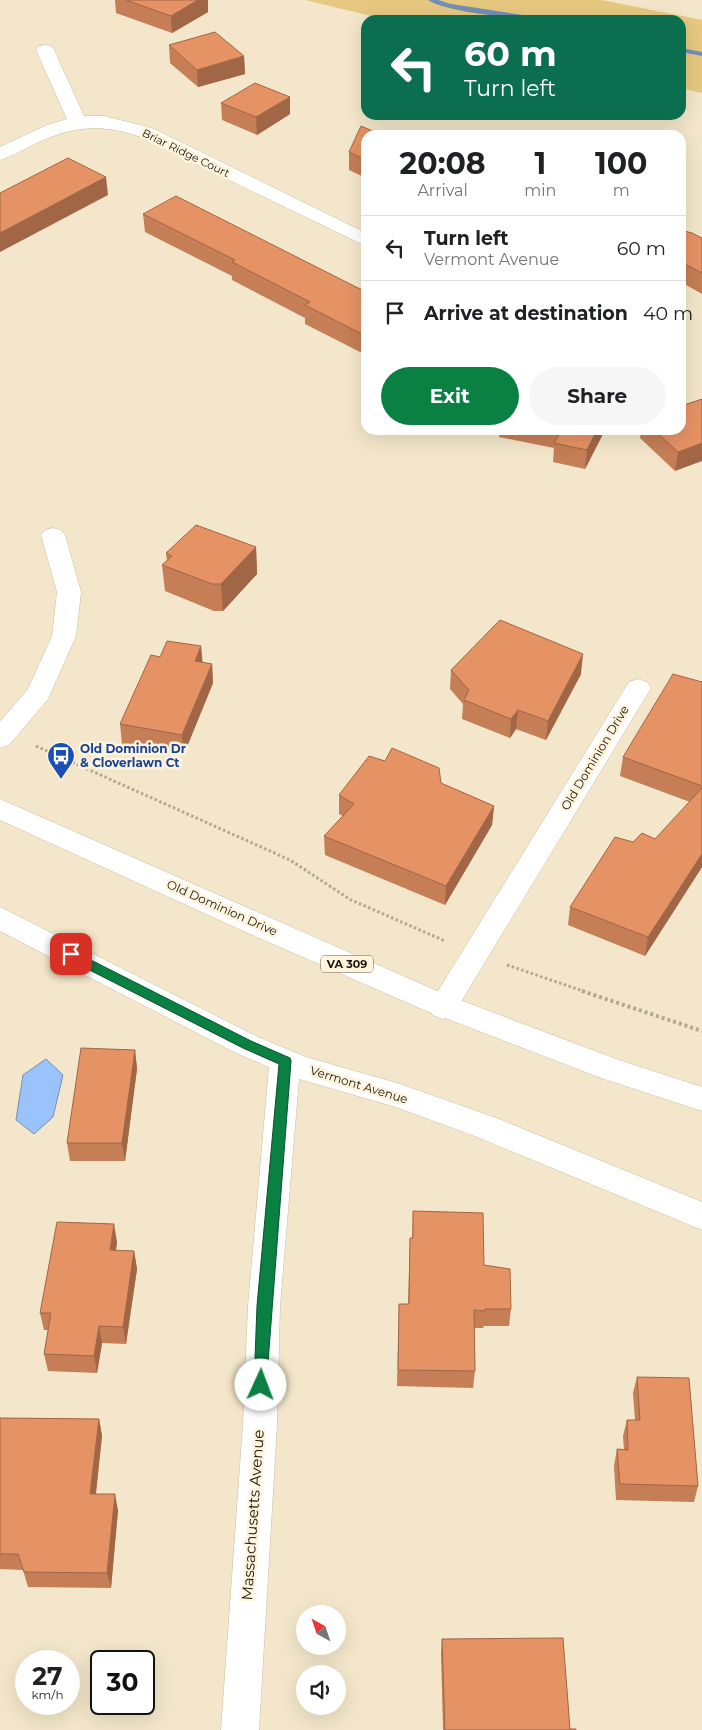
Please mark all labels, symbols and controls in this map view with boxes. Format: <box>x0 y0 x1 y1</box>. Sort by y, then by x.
text: 60 m <box>464 32 557 75</box>
icon: left <box>381 35 446 100</box>
text: Turn left <box>464 75 556 102</box>
street label: Briar Ridge Court <box>140 126 233 180</box>
text: 20:08 <box>400 145 486 182</box>
text: 1 <box>534 145 546 182</box>
text: 100 <box>595 145 647 182</box>
text: Arrival <box>417 181 468 200</box>
text: min <box>524 181 556 200</box>
text: m <box>613 181 630 200</box>
text: Turn left <box>424 227 509 250</box>
icon: left <box>381 234 409 262</box>
text: 60 m <box>617 237 666 260</box>
text: Vermont Avenue <box>424 250 559 269</box>
icon: arrive <box>381 299 409 327</box>
text: Arrive at destination <box>424 302 628 325</box>
text: 40 m <box>643 302 693 325</box>
button: Exit <box>381 367 519 425</box>
button: Share <box>529 367 666 425</box>
street label: Old Dominion Drive <box>557 703 632 813</box>
bus stop icon: Old Dominion Dr & Cloverlawn Ct <box>46 741 76 780</box>
place label: Old Dominion Dr & Cloverlawn Ct <box>80 741 186 770</box>
street label: Old Dominion Drive <box>165 876 280 939</box>
pin <box>50 933 92 975</box>
icon: arrive <box>57 940 85 968</box>
road number: VA 309 <box>321 956 373 972</box>
street label: Vermont Avenue <box>308 1063 410 1107</box>
position arrow <box>234 1358 286 1410</box>
street label: Massachusetts Avenue <box>237 1429 268 1601</box>
north arrow <box>296 1605 346 1655</box>
map controls <box>296 1605 346 1715</box>
speed limit sign: 30 <box>90 1650 155 1715</box>
text: 27 <box>32 1661 63 1691</box>
button: sound <box>296 1665 346 1715</box>
text: km/h <box>31 1687 64 1702</box>

